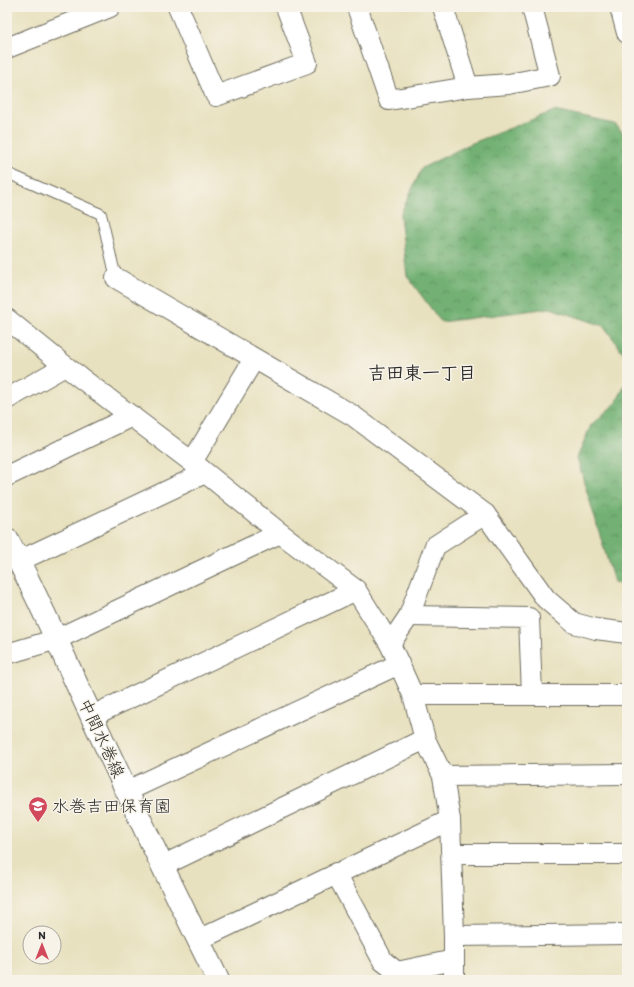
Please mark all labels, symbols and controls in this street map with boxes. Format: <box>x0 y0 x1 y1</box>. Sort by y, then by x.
district label: 吉田東一丁目 <box>368 362 476 384</box>
street label: 中間水巻線 <box>75 695 129 781</box>
school or university icon: 水巻吉田保育園 <box>27 795 49 823</box>
place label: 水巻吉田保育園 <box>52 796 171 816</box>
north arrow <box>22 925 62 965</box>
text: N <box>38 929 46 942</box>

